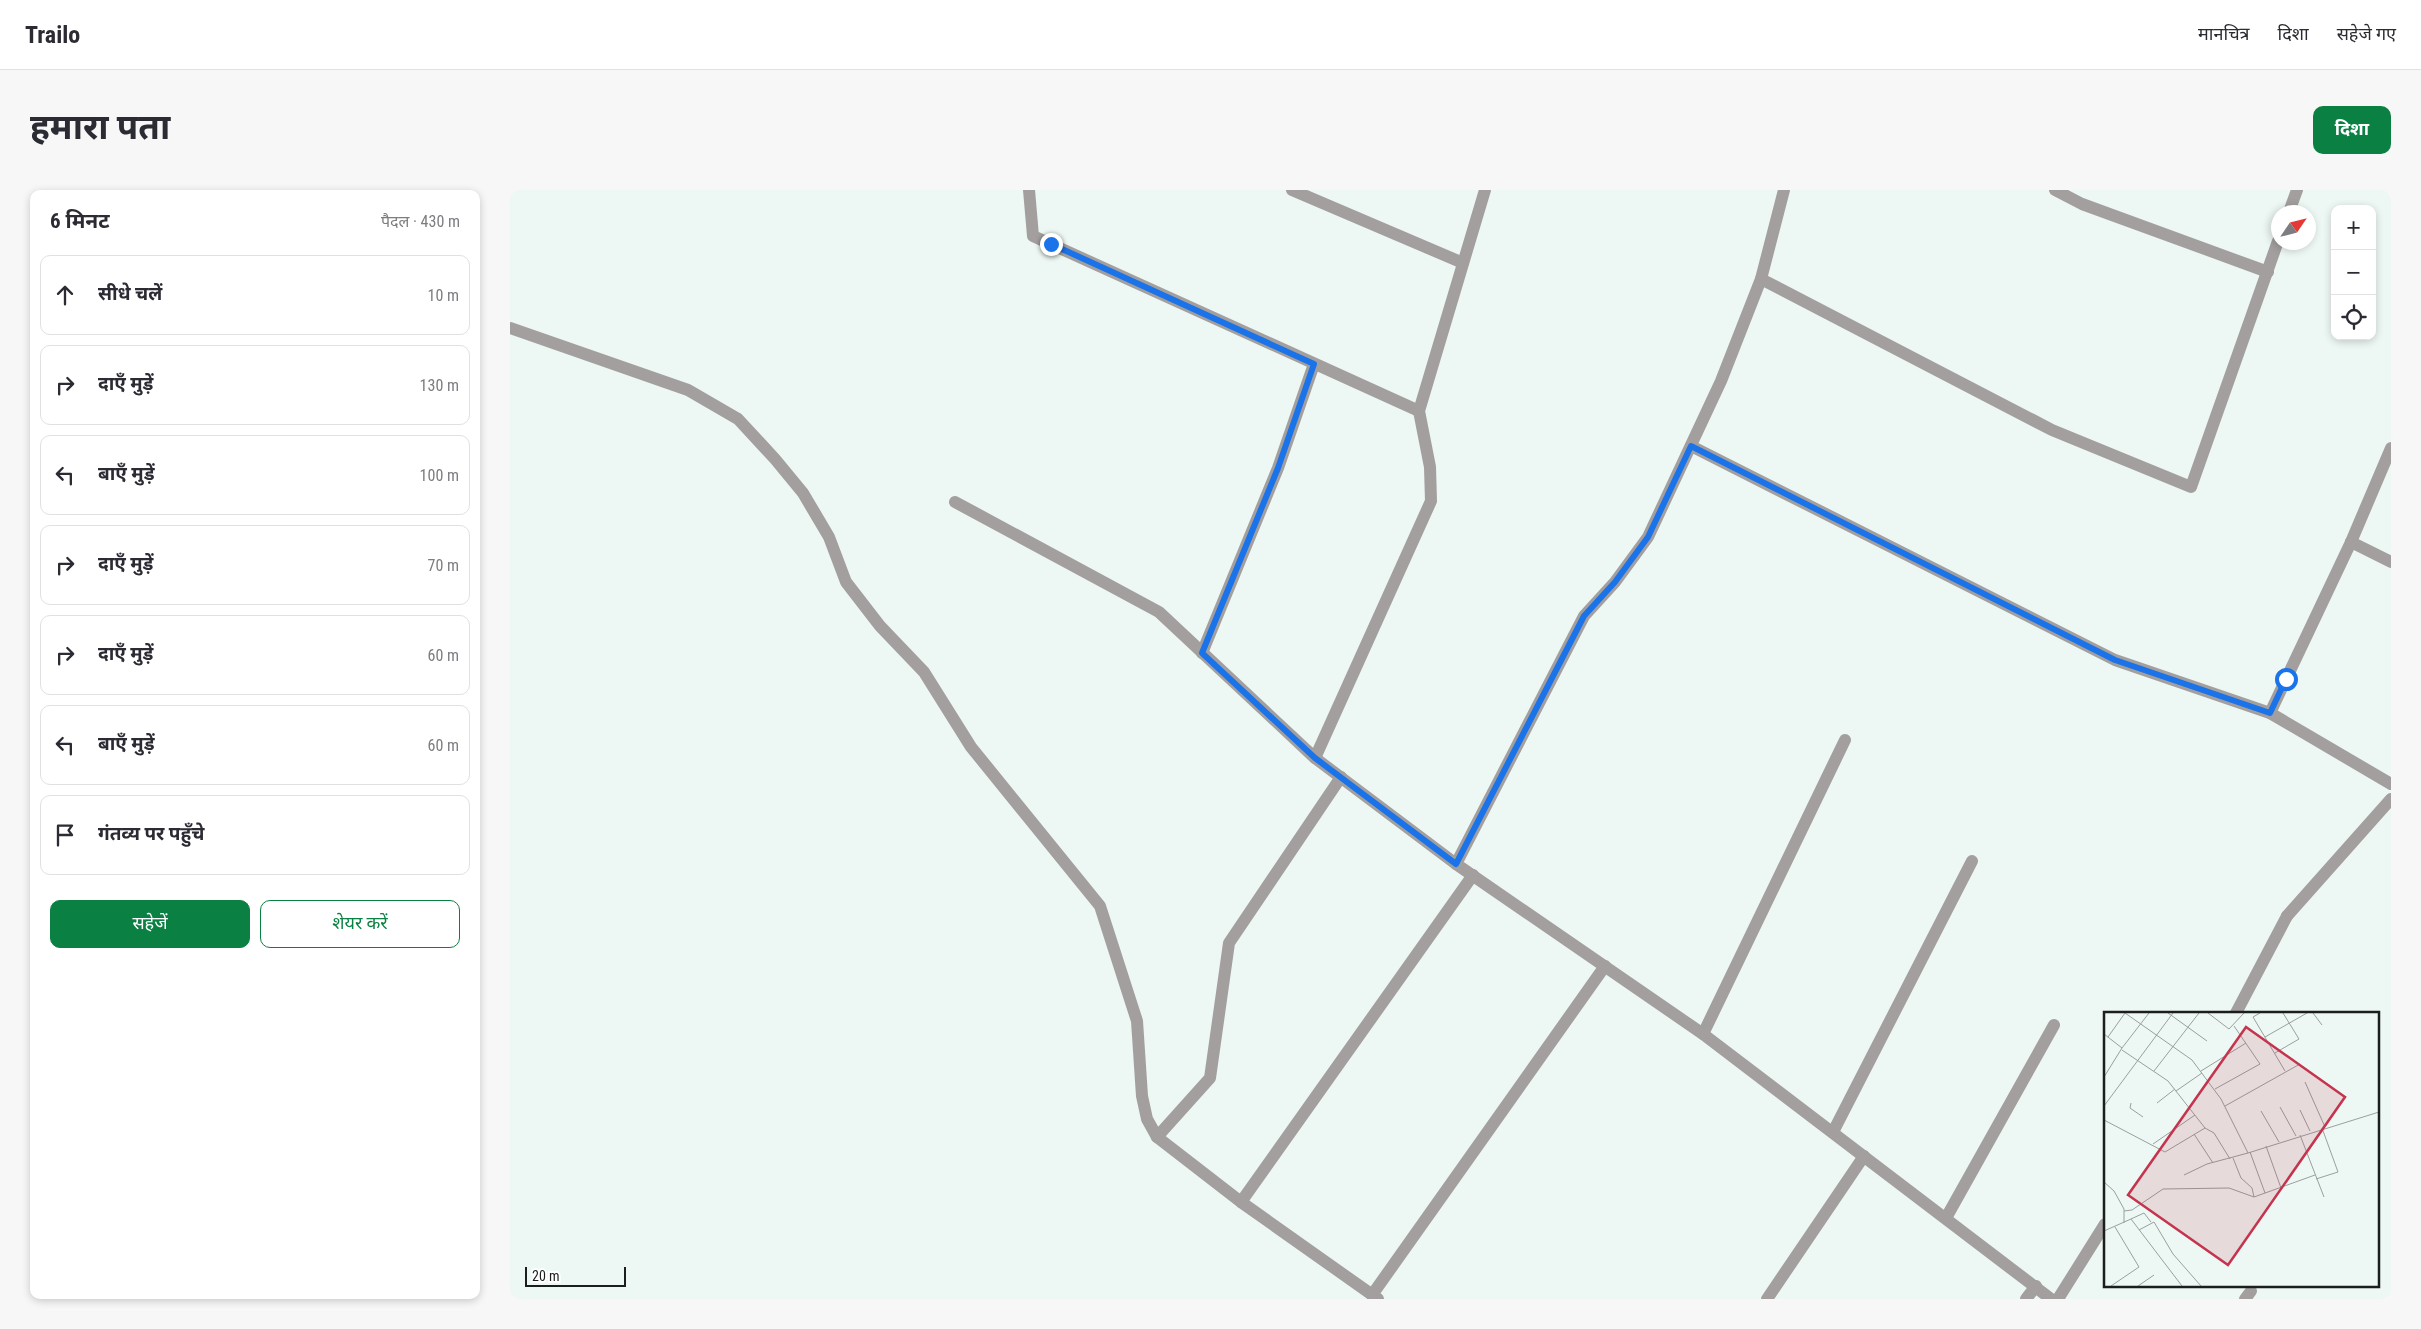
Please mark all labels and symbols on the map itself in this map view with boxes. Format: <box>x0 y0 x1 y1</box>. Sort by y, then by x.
north arrow <box>2271 205 2316 250</box>
route end <box>1040 233 1063 256</box>
route start <box>2275 668 2298 691</box>
inset map <box>2104 1012 2378 1286</box>
scale bar <box>525 1264 626 1287</box>

